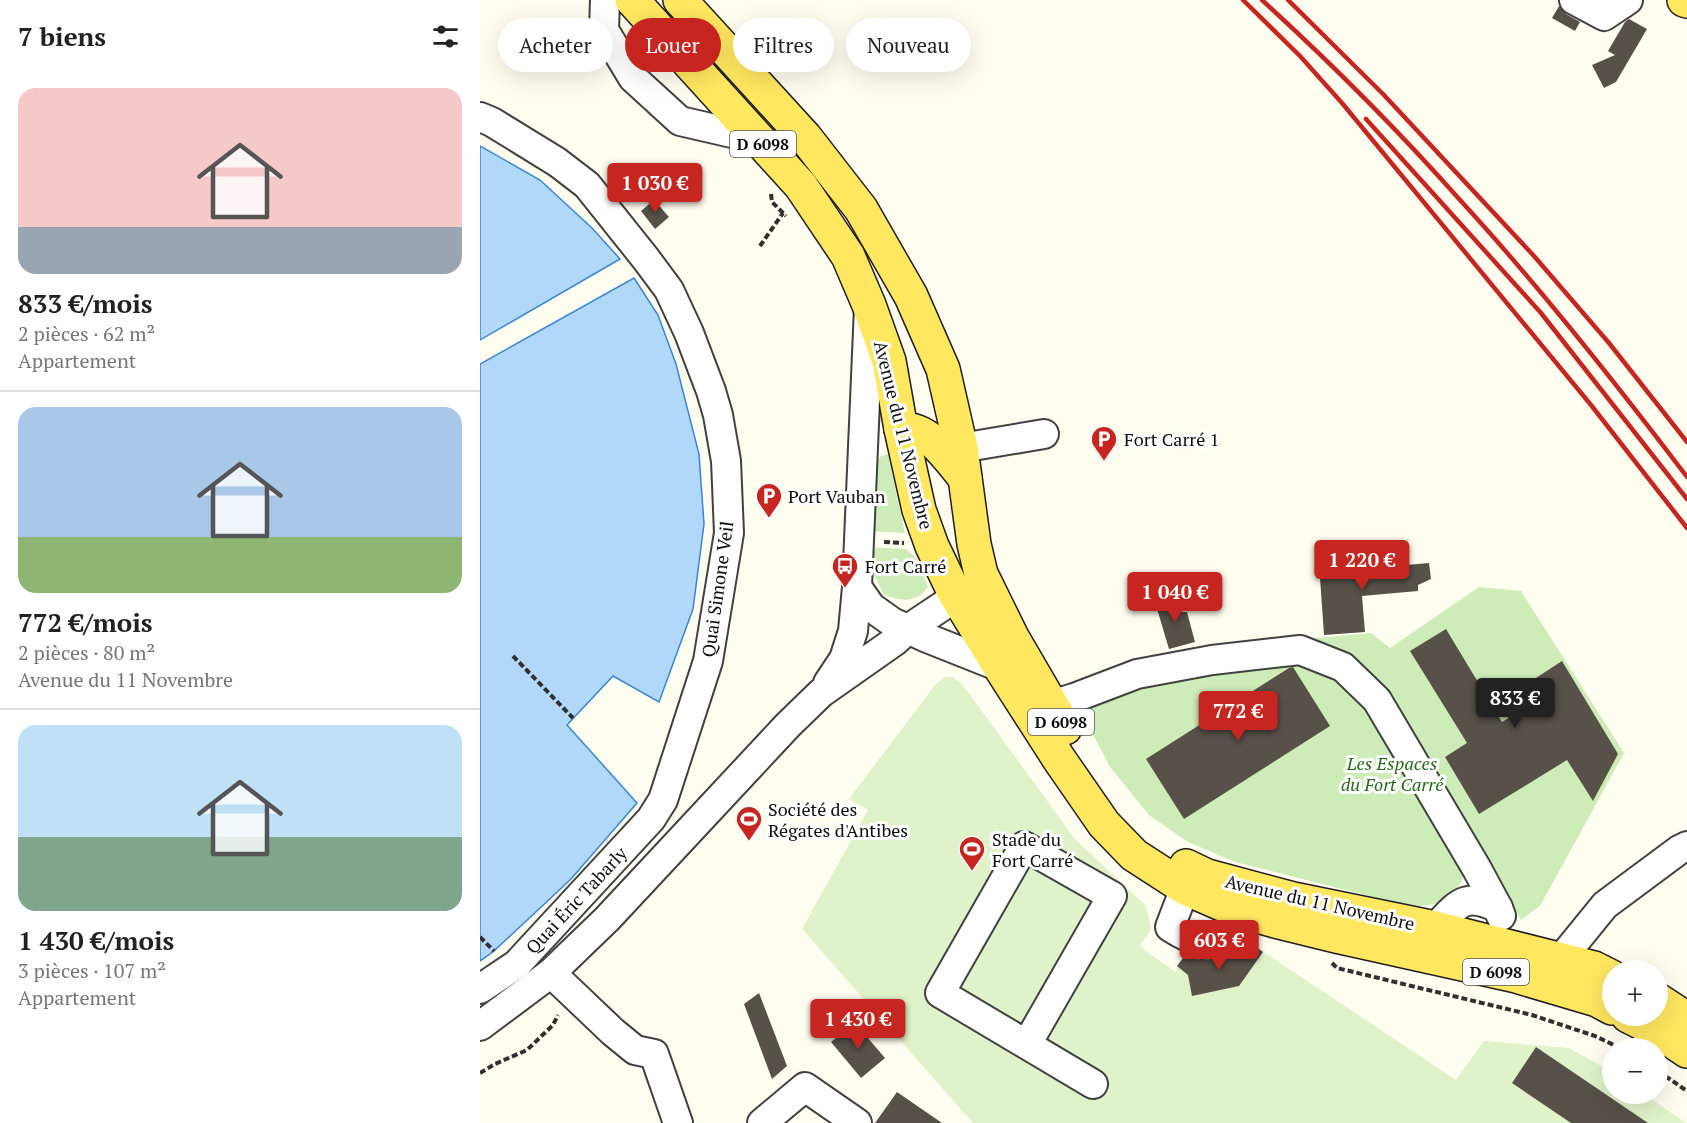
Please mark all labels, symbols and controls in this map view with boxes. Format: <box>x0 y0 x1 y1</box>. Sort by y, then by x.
chip: Acheter <box>498 18 613 72</box>
chip: Louer <box>625 18 721 72</box>
chip: Filtres <box>733 18 834 72</box>
chip: Nouveau <box>846 18 971 72</box>
text: 7 biens <box>18 19 106 53</box>
icon: filters <box>429 20 462 53</box>
icon: home <box>186 127 294 235</box>
road number: D 6098 <box>730 131 796 157</box>
pin: 1 030 € <box>600 163 710 214</box>
text: 1 030 € <box>621 169 689 196</box>
text: 833 €/mois <box>18 286 153 320</box>
text: 2 pièces · 62 m² <box>18 320 155 347</box>
street label: Avenue du 11 Novembre <box>869 338 939 532</box>
text: Appartement <box>18 347 136 374</box>
parking icon: Fort Carré 1 <box>1089 424 1119 462</box>
place label: Fort Carré 1 <box>1124 427 1219 451</box>
icon: home <box>186 446 294 554</box>
parking icon: Port Vauban <box>754 481 784 519</box>
place label: Port Vauban <box>788 484 886 508</box>
street label: Quai Simone Veil <box>696 519 738 659</box>
pin: 1 220 € <box>1307 540 1417 591</box>
text: 1 220 € <box>1328 546 1396 573</box>
bus stop icon: Fort Carré <box>830 551 860 589</box>
place label: Fort Carré <box>865 554 946 578</box>
pin: 1 040 € <box>1120 572 1230 623</box>
text: 1 040 € <box>1141 578 1209 605</box>
text: 772 €/mois <box>18 605 153 639</box>
text: 2 pièces · 80 m² <box>18 639 155 666</box>
text: Avenue du 11 Novembre <box>18 666 233 693</box>
pin: 833 € <box>1473 678 1557 729</box>
text: 833 € <box>1490 684 1540 711</box>
pin: 772 € <box>1196 691 1280 742</box>
text: 772 € <box>1213 697 1263 724</box>
road number: D 6098 <box>1028 709 1094 735</box>
park label: Les Espaces du Fort Carré <box>1341 751 1444 796</box>
icon: home <box>186 764 294 872</box>
place label: Société des Régates d'Antibes <box>768 797 908 842</box>
sports icon: Société des Régates d'Antibes <box>734 804 764 842</box>
place label: Stade du Fort Carré <box>992 827 1073 872</box>
sports icon: Stade du Fort Carré <box>957 834 987 872</box>
street label: Quai Éric Tabarly <box>520 841 632 959</box>
street label: Avenue du 11 Novembre <box>1223 869 1417 935</box>
pin: 603 € <box>1177 920 1261 971</box>
text: 1 430 €/mois <box>18 923 174 957</box>
text: 603 € <box>1194 926 1244 953</box>
text: 3 pièces · 107 m² <box>18 957 166 984</box>
road number: D 6098 <box>1463 959 1529 985</box>
map controls <box>1602 960 1668 1104</box>
button: + <box>1602 960 1668 1026</box>
text: Appartement <box>18 984 136 1011</box>
pin: 1 430 € <box>803 999 913 1050</box>
text: 1 430 € <box>824 1005 892 1032</box>
button: − <box>1602 1038 1668 1104</box>

